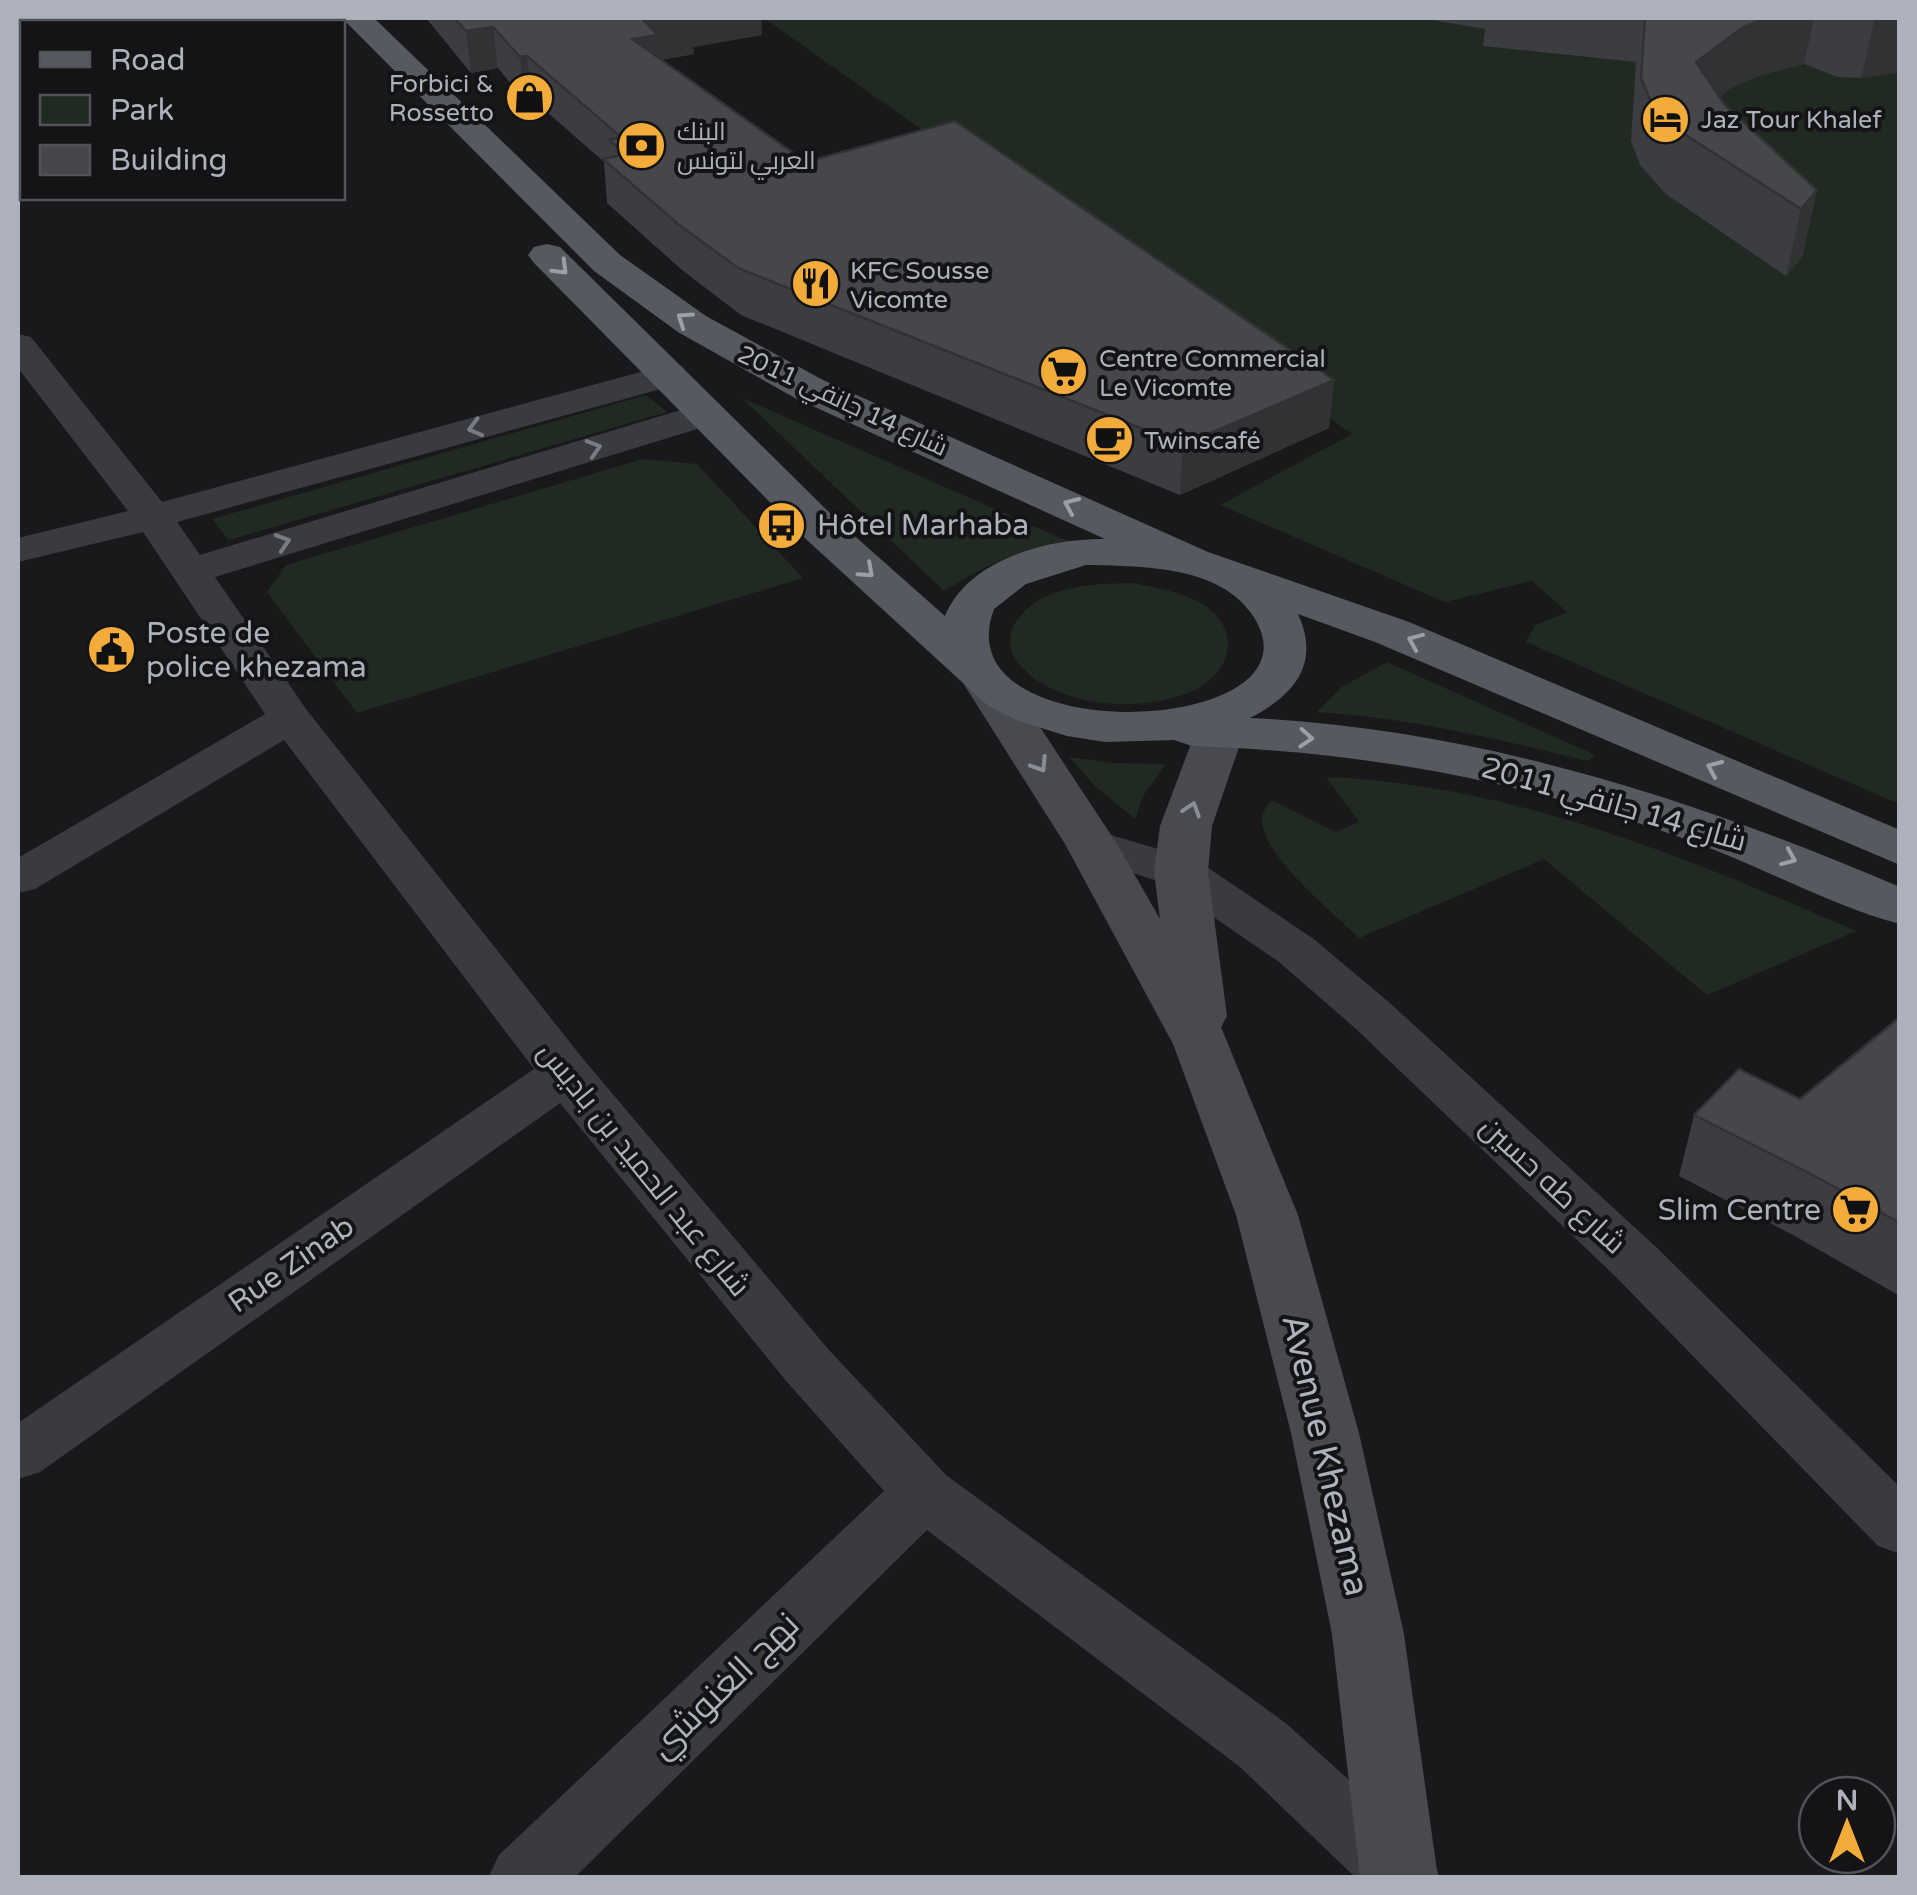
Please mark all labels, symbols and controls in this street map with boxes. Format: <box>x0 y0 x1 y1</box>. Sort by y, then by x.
legend <box>20 20 345 200</box>
text: Road <box>110 42 185 79</box>
place label: Forbici & Rossetto <box>389 69 494 128</box>
shop icon: Forbici & Rossetto <box>503 71 555 123</box>
text: Park <box>110 92 174 129</box>
hotel icon: Jaz Tour Khalef <box>1640 93 1692 145</box>
place label: Jaz Tour Khalef <box>1701 105 1882 135</box>
place label: البنك العربي لتونس <box>677 117 816 180</box>
bank icon: البنك العربي لتونس <box>616 119 668 171</box>
text: Building <box>110 142 227 179</box>
place label: KFC Sousse Vicomte <box>850 256 989 315</box>
one-way arrow <box>550 257 568 275</box>
restaurant icon: KFC Sousse Vicomte <box>789 258 841 310</box>
one-way arrow <box>677 312 695 331</box>
street label: شارع 14 جانفي 2011 <box>731 339 952 466</box>
place label: Centre Commercial Le Vicomte <box>1099 344 1326 403</box>
supermarket icon: Centre Commercial Le Vicomte <box>1038 346 1090 398</box>
cafe icon: Twinscafé <box>1083 414 1135 466</box>
one-way arrow <box>466 417 484 438</box>
place label: Twinscafé <box>1144 426 1261 456</box>
one-way arrow <box>585 439 602 460</box>
one-way arrow <box>1063 497 1081 517</box>
bus stop icon: Hôtel Marhaba <box>756 499 808 551</box>
place label: Hôtel Marhaba <box>817 507 1029 544</box>
one-way arrow <box>274 533 291 554</box>
one-way arrow <box>855 559 874 577</box>
place label: Poste de police khezama <box>146 615 367 686</box>
public building icon: Poste de police khezama <box>85 624 137 676</box>
one-way arrow <box>1407 633 1425 653</box>
one-way arrow <box>1298 727 1314 748</box>
street label: شارع 14 جانفي 2011 <box>1476 749 1751 864</box>
one-way arrow <box>1027 754 1046 772</box>
one-way arrow <box>1706 760 1724 780</box>
one-way arrow <box>1181 801 1201 818</box>
one-way arrow <box>1779 847 1797 867</box>
street label: شارع عبد الحميد بن باديس <box>529 1034 758 1305</box>
street label: شارع طه حسين <box>1471 1109 1633 1263</box>
supermarket icon: Slim Centre <box>1830 1184 1882 1236</box>
place label: Slim Centre <box>1658 1192 1821 1229</box>
street label: Rue Zinab <box>221 1208 361 1321</box>
street label: Avenue Khezama <box>1272 1310 1378 1600</box>
street label: نهج الغنوشي <box>641 1604 811 1770</box>
north arrow <box>1797 1775 1897 1875</box>
text: N <box>1836 1784 1858 1818</box>

